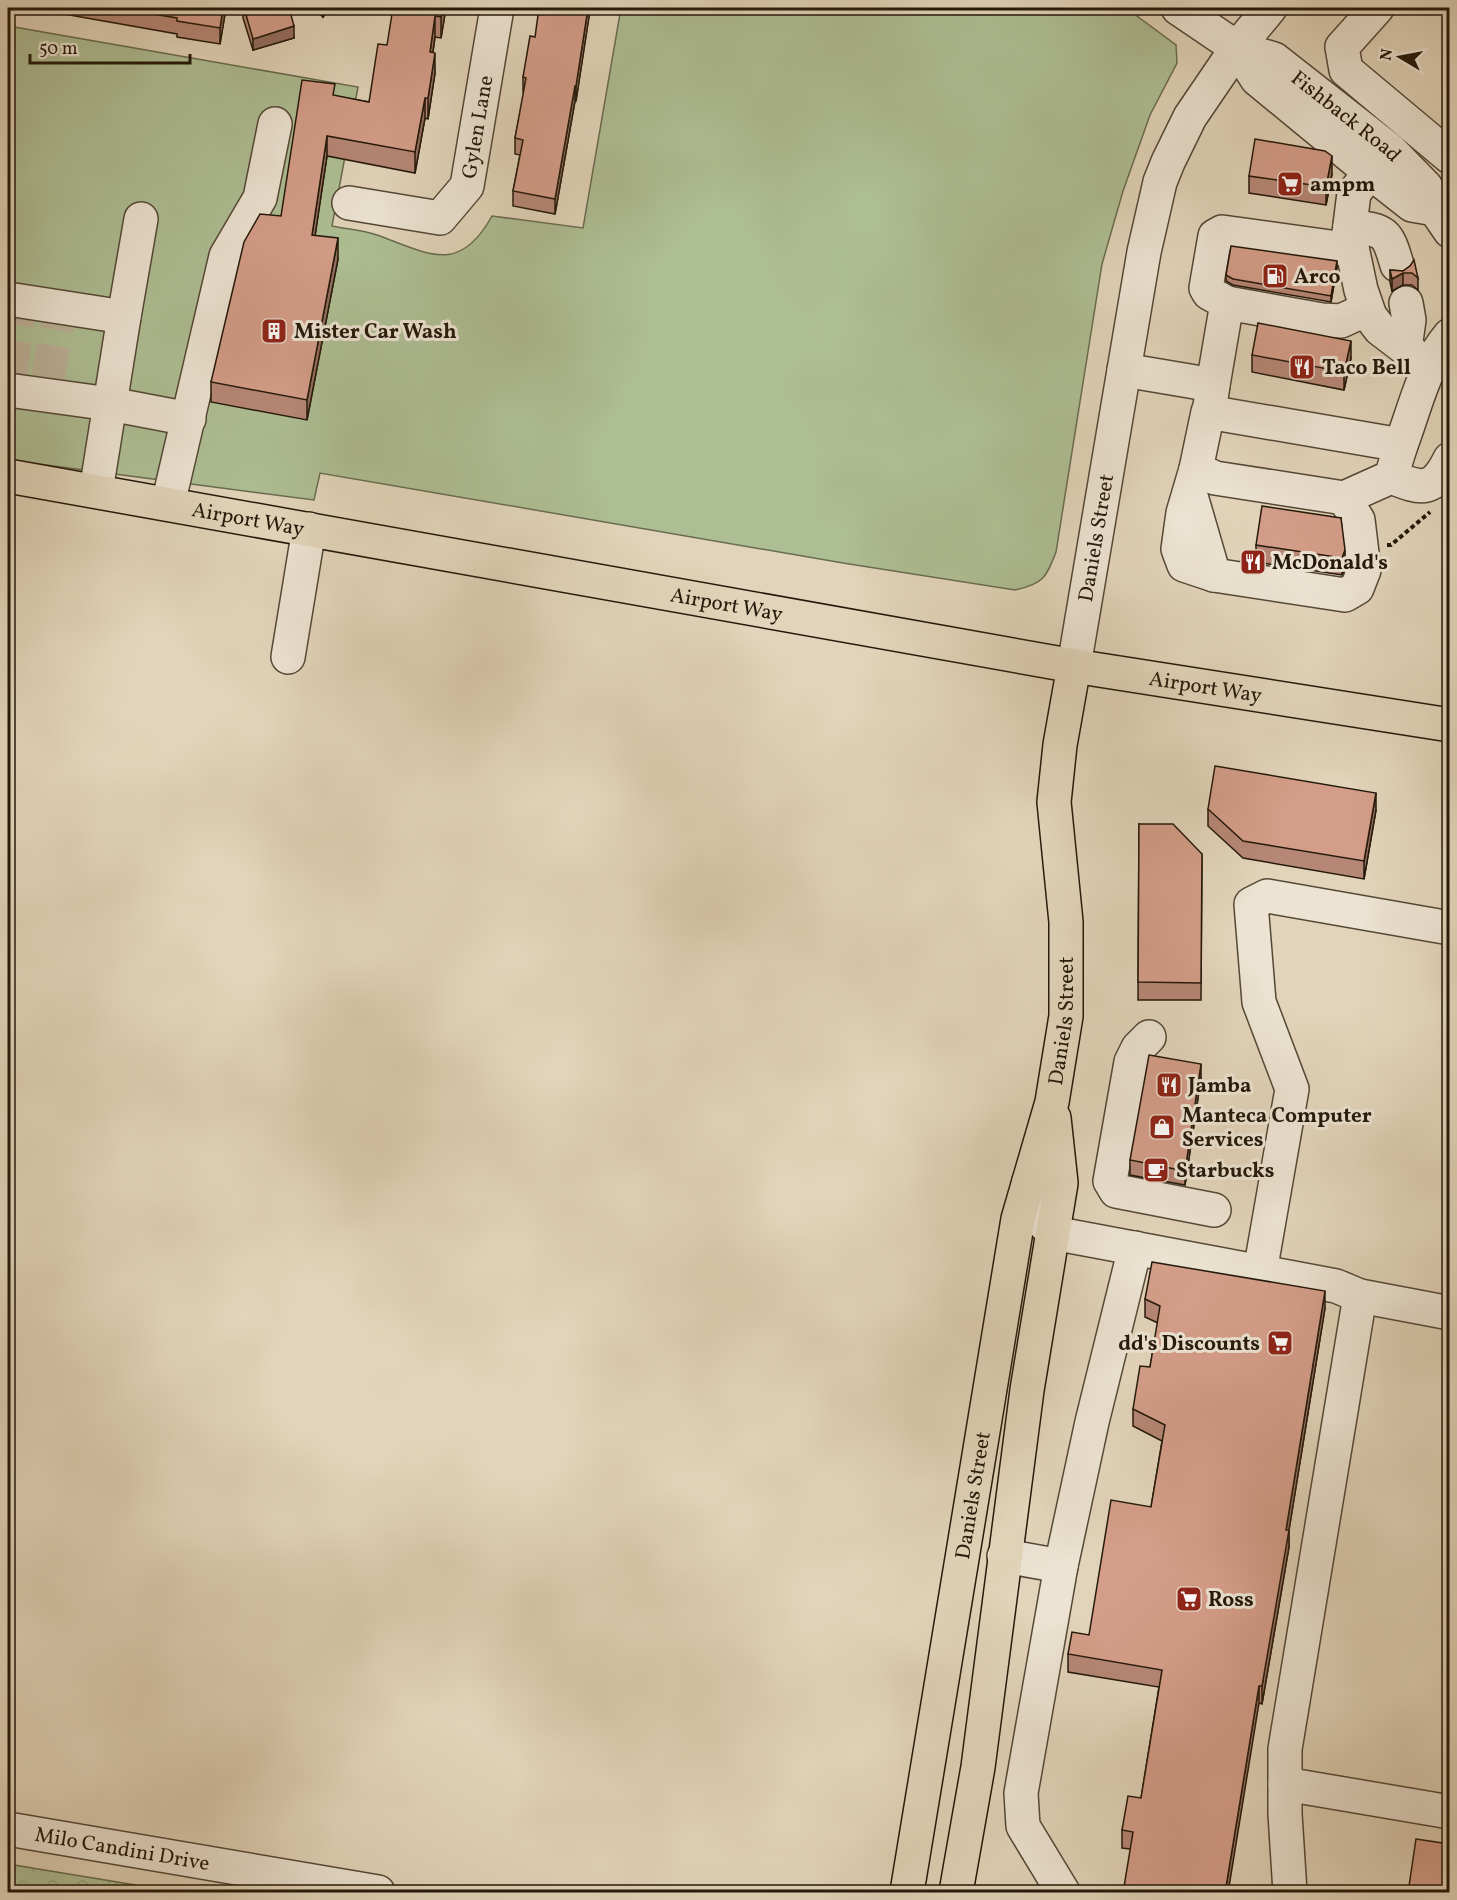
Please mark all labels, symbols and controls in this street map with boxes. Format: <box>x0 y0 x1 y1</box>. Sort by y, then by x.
scale bar <box>30 27 190 65</box>
north arrow <box>1370 27 1430 87</box>
text: 50 m <box>39 37 78 62</box>
text: N <box>1375 47 1399 62</box>
street label: Fishback Road <box>1284 65 1407 169</box>
street label: Gylen Lane <box>455 73 501 181</box>
supermarket icon: ampm <box>1275 169 1305 199</box>
place label: ampm <box>1310 171 1375 200</box>
fuel station icon: Arco <box>1260 261 1290 291</box>
place label: Arco <box>1294 263 1341 292</box>
building icon: Mister Car Wash <box>259 316 289 346</box>
place label: Mister Car Wash <box>294 318 457 347</box>
restaurant icon: Taco Bell <box>1287 352 1317 382</box>
place label: Taco Bell <box>1322 354 1411 383</box>
street label: Daniels Street <box>1072 472 1122 604</box>
street label: Airport Way <box>189 496 307 545</box>
restaurant icon: McDonald's <box>1238 547 1268 577</box>
place label: McDonald's <box>1272 549 1388 578</box>
street label: Airport Way <box>668 581 786 630</box>
street label: Airport Way <box>1147 665 1264 711</box>
street label: Daniels Street <box>1042 956 1082 1087</box>
restaurant icon: Jamba <box>1154 1070 1184 1100</box>
place label: Jamba <box>1187 1072 1251 1101</box>
place label: Manteca Computer Services <box>1182 1102 1372 1155</box>
shop icon: Manteca Computer Services <box>1147 1112 1177 1142</box>
cafe icon: Starbucks <box>1141 1155 1171 1185</box>
place label: Starbucks <box>1176 1157 1274 1186</box>
supermarket icon: dd's Discounts <box>1265 1328 1295 1358</box>
place label: dd's Discounts <box>1118 1330 1260 1359</box>
street label: Daniels Street <box>949 1429 999 1562</box>
supermarket icon: Ross <box>1174 1584 1204 1614</box>
place label: Ross <box>1208 1586 1254 1615</box>
street label: Milo Candini Drive <box>32 1821 212 1879</box>

